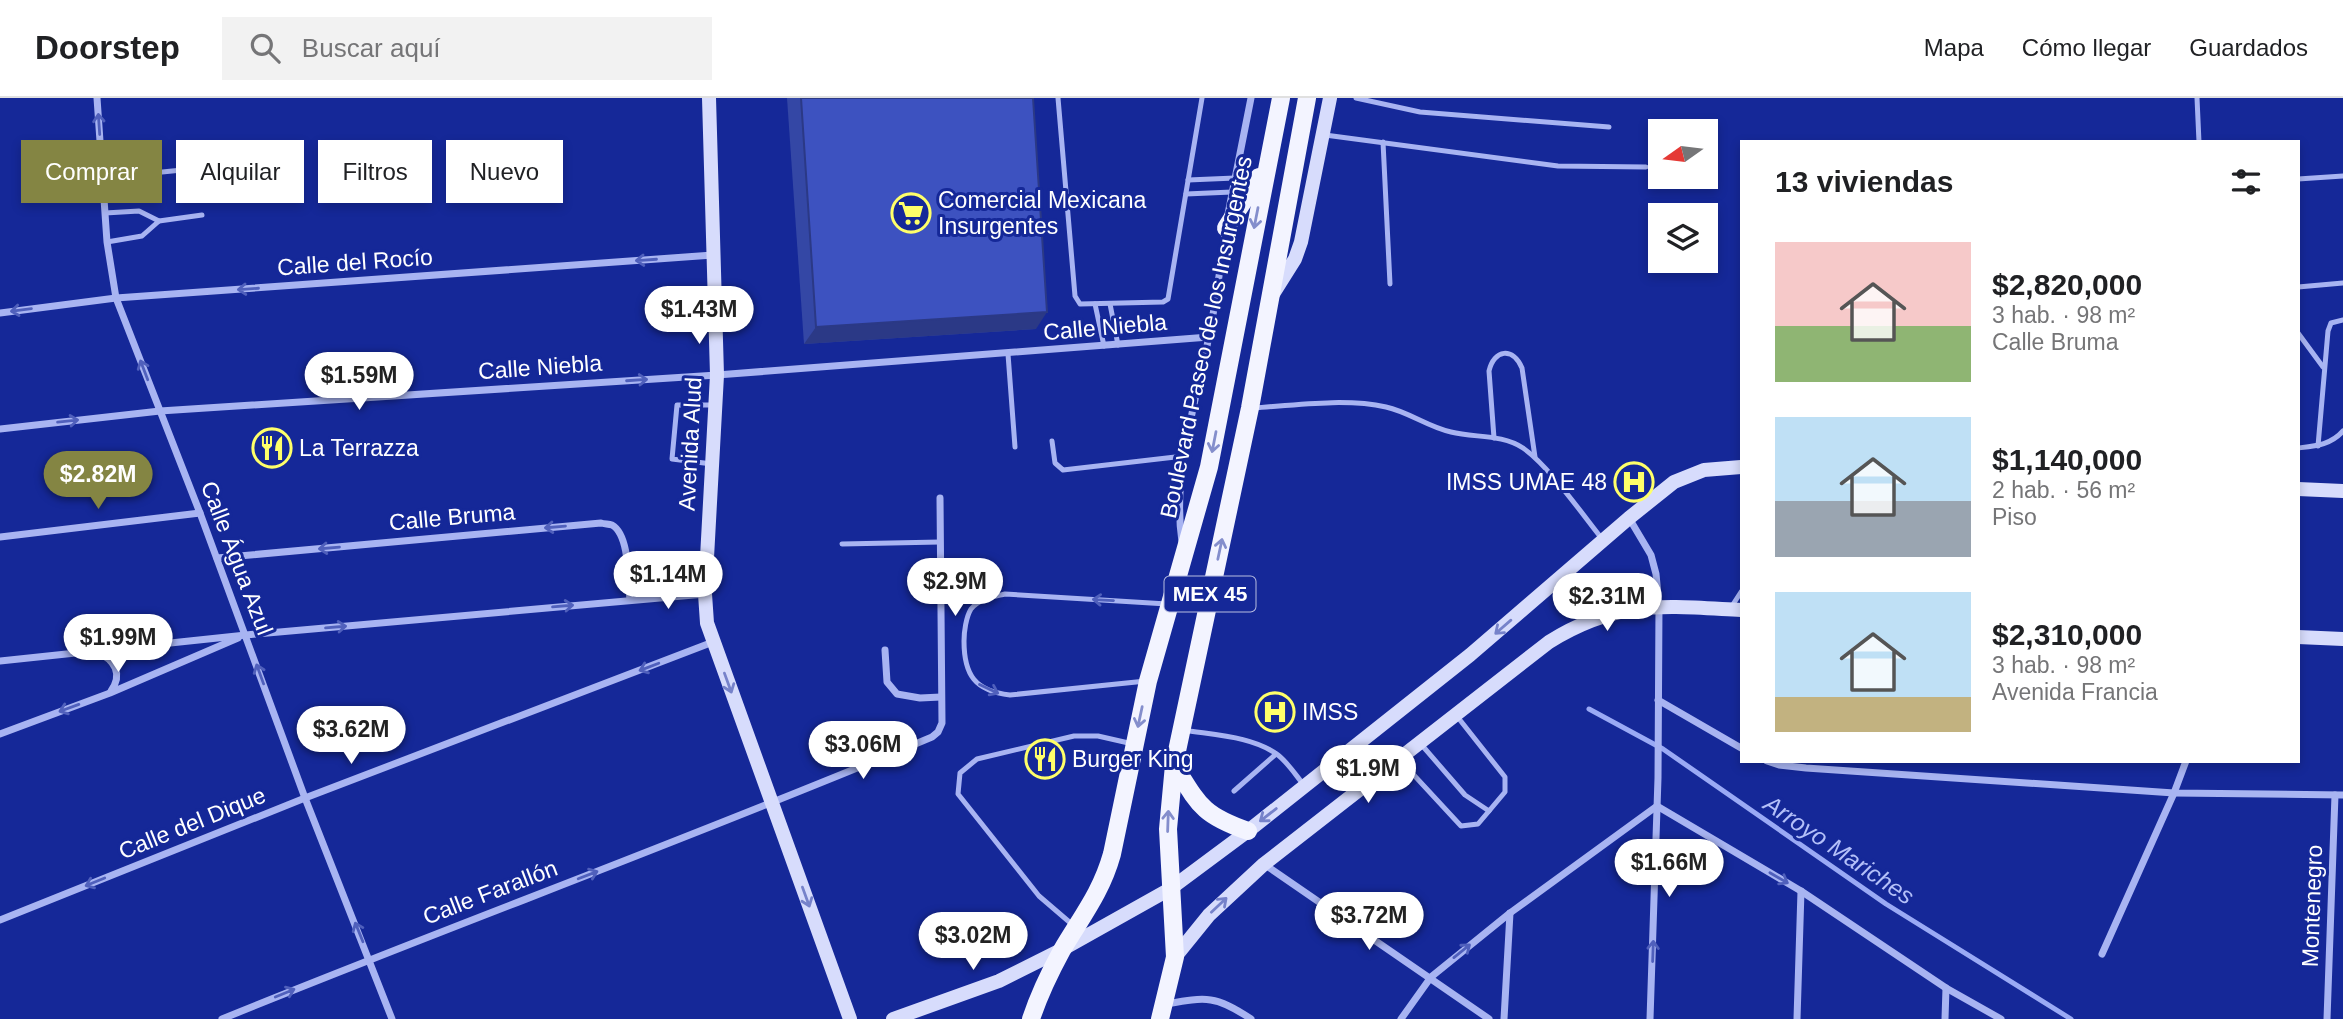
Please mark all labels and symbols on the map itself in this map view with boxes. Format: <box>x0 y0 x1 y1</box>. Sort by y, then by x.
one-way arrow <box>92 113 105 136</box>
north arrow <box>1648 119 1718 189</box>
street label: Boulevard Paseo de los Insurgentes <box>1155 154 1257 520</box>
place label: Comercial Mexicana Insurgentes <box>938 187 1147 239</box>
supermarket icon: Comercial Mexicana Insurgentes <box>890 192 932 234</box>
one-way arrow <box>1249 206 1262 229</box>
street label: Calle del Rocío <box>276 244 434 280</box>
one-way arrow <box>635 254 658 267</box>
one-way arrow <box>237 282 260 295</box>
pin: $1.43M <box>642 286 756 346</box>
one-way arrow <box>11 304 33 317</box>
street label: Calle Niebla <box>1042 309 1168 345</box>
street label: Calle Niebla <box>477 350 603 384</box>
pin: $1.59M <box>302 352 416 412</box>
one-way arrow <box>137 360 149 381</box>
one-way arrow <box>625 373 648 386</box>
street label: Avenida Alud <box>674 376 706 512</box>
one-way arrow <box>56 415 79 428</box>
restaurant icon: La Terrazza <box>251 427 293 469</box>
one-way arrow <box>1207 430 1220 453</box>
place label: La Terrazza <box>299 435 419 461</box>
pin: $2.82M <box>41 452 155 511</box>
hospital icon: IMSS UMAE 48 <box>1613 461 1655 503</box>
place label: IMSS UMAE 48 <box>1446 469 1607 495</box>
street label: Calle Água Azul <box>196 478 278 638</box>
street label: Calle Bruma <box>388 499 516 535</box>
one-way arrow <box>544 521 567 534</box>
one-way arrow <box>1213 538 1227 561</box>
one-way arrow <box>318 542 340 555</box>
pin: $1.14M <box>611 552 725 611</box>
pin: $2.9M <box>906 559 1004 618</box>
pin: $2.31M <box>1550 574 1664 633</box>
road number: MEX 45 <box>1164 576 1256 612</box>
one-way arrow <box>1092 593 1114 606</box>
one-way arrow <box>551 599 573 612</box>
pin: $1.99M <box>61 614 175 674</box>
one-way arrow <box>1494 619 1512 635</box>
one-way arrow <box>324 620 347 633</box>
one-way arrow <box>639 661 660 674</box>
one-way arrow <box>253 664 265 686</box>
one-way arrow <box>723 672 735 694</box>
one-way arrow <box>978 683 999 696</box>
hospital icon: IMSS <box>1254 691 1296 733</box>
place label: IMSS <box>1302 699 1358 725</box>
one-way arrow <box>59 703 81 716</box>
one-way arrow <box>1133 705 1147 728</box>
pin: $3.62M <box>294 706 408 766</box>
pin: $3.06M <box>806 722 920 781</box>
restaurant icon: Burger King <box>1024 738 1066 780</box>
place label: Burger King <box>1072 746 1193 772</box>
pin: $1.9M <box>1319 746 1417 805</box>
street label: Calle del Dique <box>115 782 269 864</box>
water label: Arroyo Mariches <box>1758 788 1919 910</box>
one-way arrow <box>1260 808 1278 823</box>
one-way arrow <box>1162 810 1175 833</box>
pin: $1.66M <box>1612 840 1726 899</box>
street label: Montenegro <box>2297 844 2327 968</box>
street label: Calle Farallón <box>419 854 561 930</box>
one-way arrow <box>577 868 599 880</box>
one-way arrow <box>1768 872 1789 885</box>
one-way arrow <box>84 877 106 890</box>
one-way arrow <box>801 885 813 907</box>
pin: $3.72M <box>1312 892 1426 952</box>
one-way arrow <box>1210 897 1228 913</box>
pin: $3.02M <box>916 912 1030 972</box>
one-way arrow <box>351 922 364 944</box>
one-way arrow <box>1646 940 1659 963</box>
one-way arrow <box>1453 943 1471 959</box>
one-way arrow <box>274 986 295 999</box>

